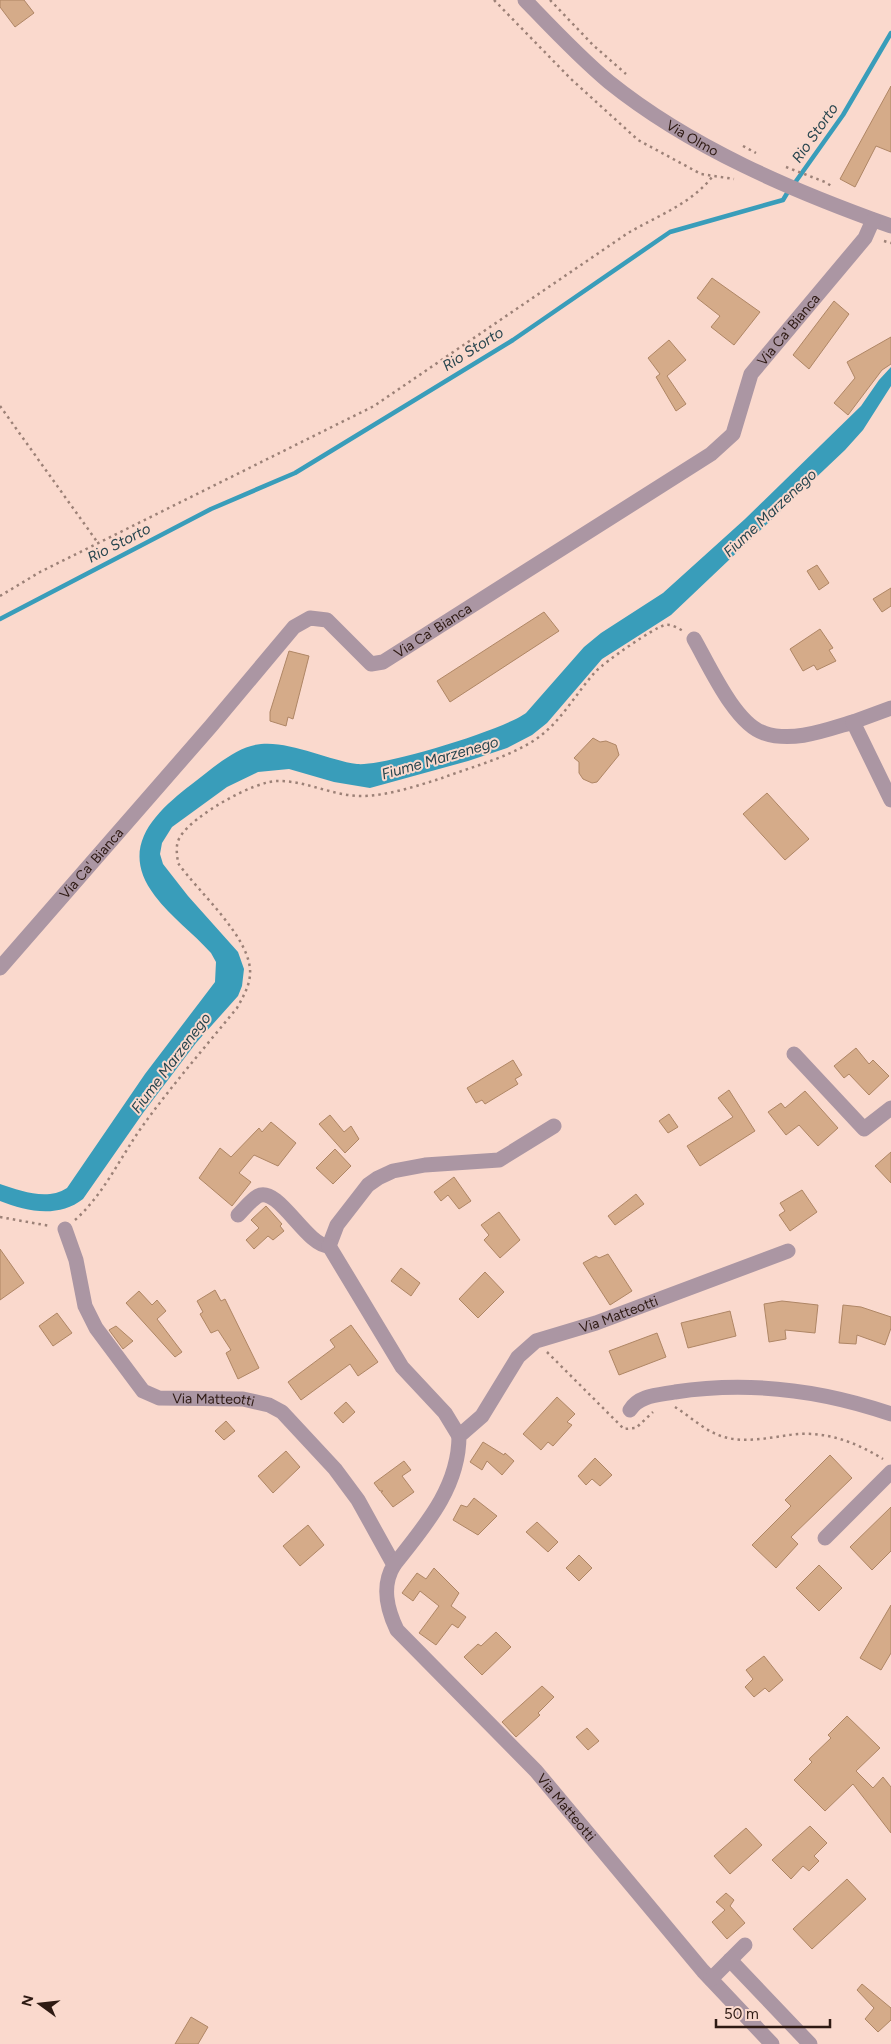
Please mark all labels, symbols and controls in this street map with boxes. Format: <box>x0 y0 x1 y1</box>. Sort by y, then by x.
water label: Rio Storto <box>788 100 842 166</box>
street label: Via Olmo <box>663 116 721 160</box>
street label: Via Ca' Bianca <box>753 290 823 369</box>
water label: Rio Storto <box>439 323 507 375</box>
water label: Fiume Marzenego <box>720 465 821 561</box>
water label: Rio Storto <box>84 519 154 567</box>
street label: Via Ca' Bianca <box>391 600 475 661</box>
water label: Fiume Marzenego <box>379 733 501 783</box>
street label: Via Ca' Bianca <box>56 824 127 902</box>
water label: Fiume Marzenego <box>127 1009 215 1117</box>
street label: Via Matteotti <box>577 1292 660 1336</box>
street label: Via Matteotti <box>172 1390 257 1410</box>
street label: Via Matteotti <box>533 1770 599 1845</box>
north arrow <box>15 1979 65 2029</box>
text: N <box>18 1993 38 2008</box>
scale bar <box>716 1996 830 2028</box>
text: 50 m <box>724 2005 759 2023</box>

